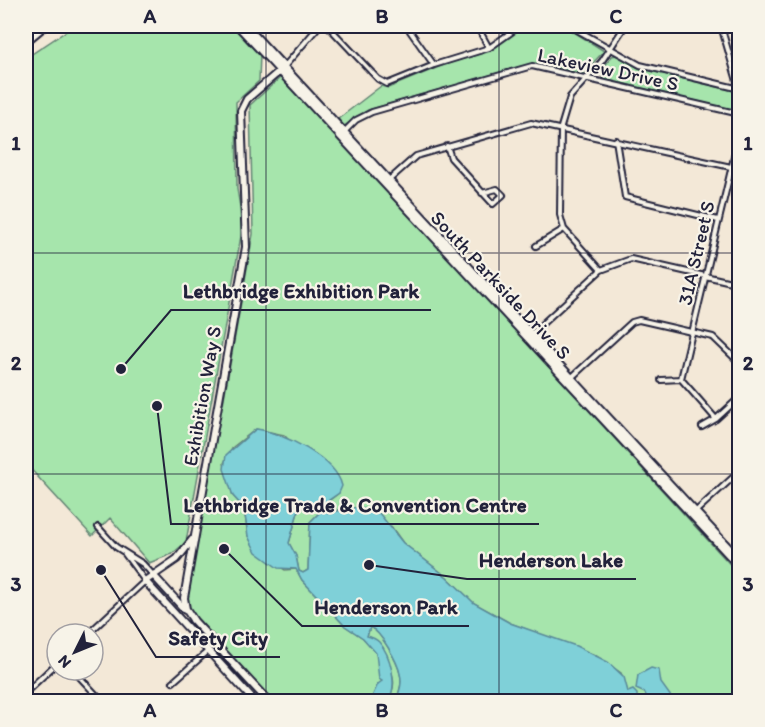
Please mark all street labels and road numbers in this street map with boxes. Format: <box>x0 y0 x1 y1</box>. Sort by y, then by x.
street label: Lakeview Drive S <box>535 42 681 96</box>
street label: 31A Street S <box>672 199 720 307</box>
street label: South Parkside Drive S <box>426 206 576 364</box>
street label: Exhibition Way S <box>178 324 226 468</box>

